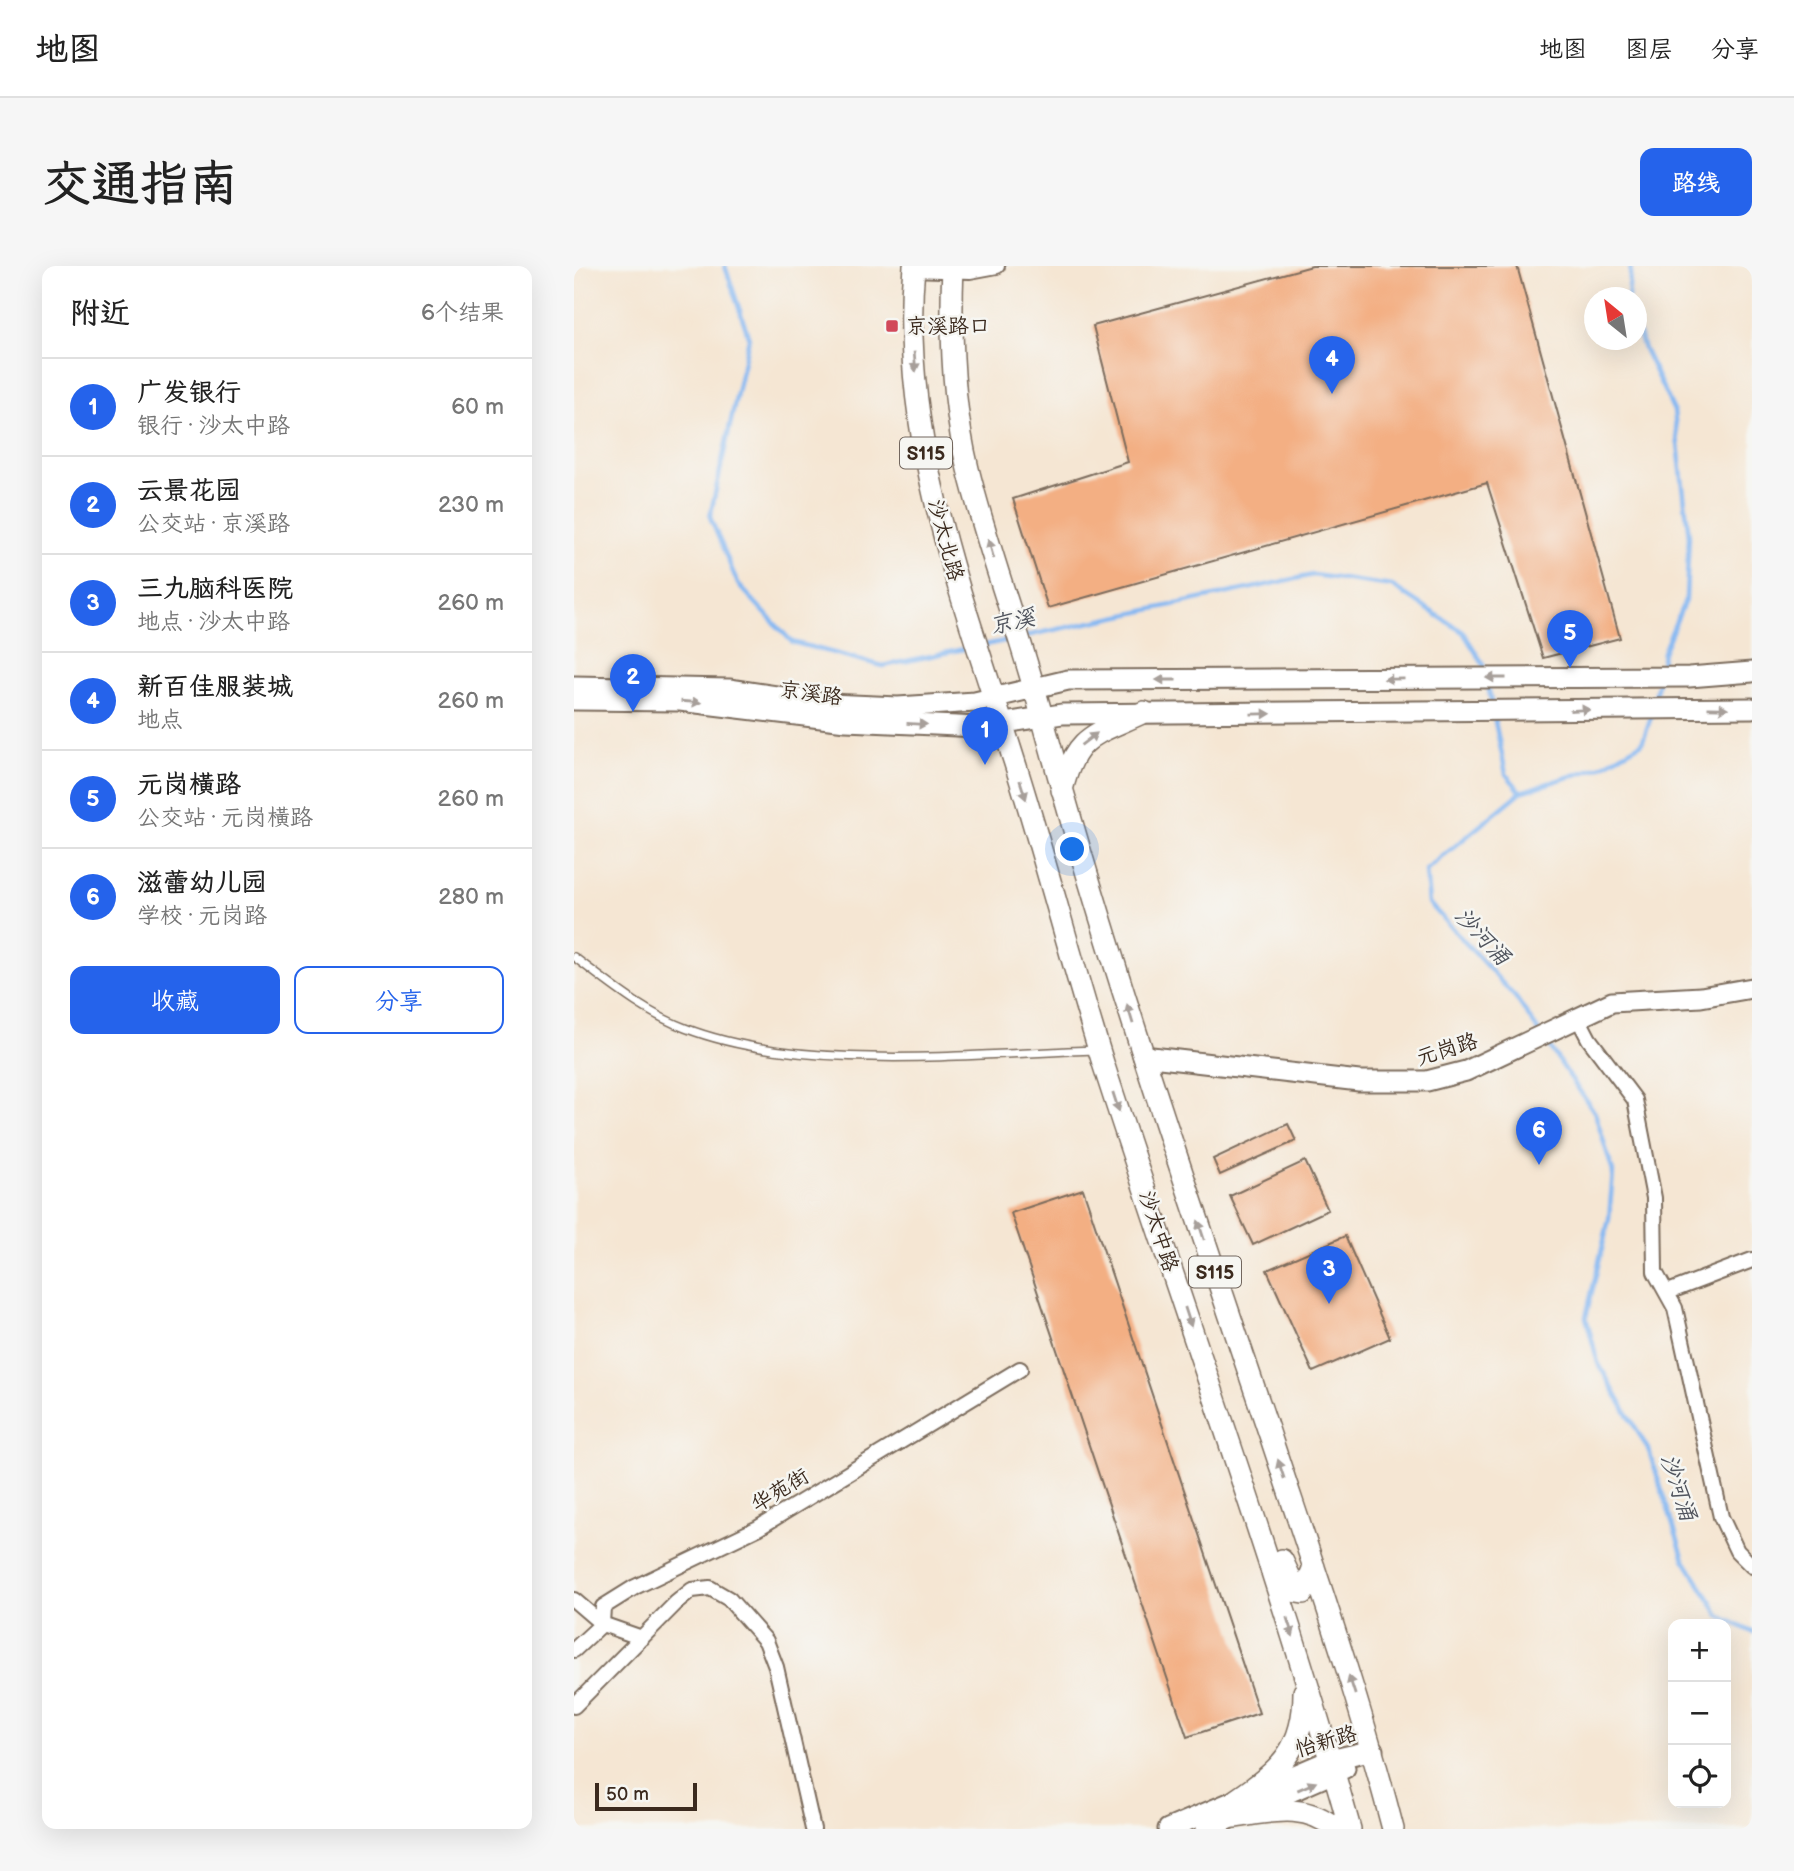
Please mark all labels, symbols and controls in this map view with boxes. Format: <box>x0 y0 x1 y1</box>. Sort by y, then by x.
text: 地图 <box>35 30 101 70</box>
text: 地图 <box>1539 35 1587 64</box>
text: 图层 <box>1625 35 1673 64</box>
text: 分享 <box>1711 35 1759 64</box>
button: 路线 <box>1640 148 1752 216</box>
text: 交通指南 <box>42 156 238 215</box>
north arrow <box>1584 287 1647 350</box>
text: 附近 <box>70 296 130 332</box>
text: 6个结果 <box>421 299 504 327</box>
place label: 京溪路口 <box>906 314 990 339</box>
marker: 京溪路口 <box>884 318 900 334</box>
pin: 4 <box>1309 336 1355 394</box>
one-way arrow <box>910 351 921 373</box>
text: 广发银行 <box>137 378 241 409</box>
text: 1 <box>88 393 98 421</box>
text: 60 m <box>451 393 504 421</box>
text: 银行 · 沙太中路 <box>137 412 290 440</box>
road number: S115 <box>900 438 952 468</box>
text: 云景花园 <box>137 476 241 507</box>
text: 2 <box>86 491 100 519</box>
text: 230 m <box>438 491 504 519</box>
street label: 沙太北路 <box>923 496 968 584</box>
text: 公交站 · 京溪路 <box>137 510 290 538</box>
one-way arrow <box>985 538 996 560</box>
text: 三九脑科医院 <box>137 574 293 605</box>
text: 3 <box>86 589 100 617</box>
text: 260 m <box>438 589 504 617</box>
water label: 京溪 <box>987 603 1040 640</box>
text: 地点 · 沙太中路 <box>137 608 290 636</box>
pin: 5 <box>1547 610 1593 668</box>
pin: 2 <box>610 654 656 712</box>
text: 新百佳服装城 <box>137 672 293 703</box>
one-way arrow <box>1485 672 1507 684</box>
one-way arrow <box>1383 673 1405 685</box>
one-way arrow <box>1155 674 1177 686</box>
street label: 京溪路 <box>778 677 844 710</box>
text: 4 <box>86 687 100 715</box>
text: 260 m <box>438 687 504 715</box>
one-way arrow <box>680 697 702 708</box>
one-way arrow <box>1707 702 1729 713</box>
one-way arrow <box>1570 704 1592 715</box>
text: 地点 <box>137 706 183 734</box>
pin: 1 <box>962 707 1008 765</box>
one-way arrow <box>1250 708 1272 720</box>
one-way arrow <box>907 718 929 729</box>
one-way arrow <box>1080 733 1098 747</box>
text: 元岗横路 <box>137 770 241 801</box>
one-way arrow <box>1018 779 1029 800</box>
text: 5 <box>86 785 100 813</box>
text: 260 m <box>438 785 504 813</box>
text: 公交站 · 元岗横路 <box>137 804 313 832</box>
your location <box>1055 832 1089 866</box>
text: 滋蕾幼儿园 <box>137 868 267 899</box>
text: 6 <box>86 883 100 911</box>
text: 280 m <box>438 883 504 911</box>
text: 学校 · 元岗路 <box>137 902 267 930</box>
water label: 沙河涌 <box>1449 902 1517 972</box>
button: 收藏 <box>70 966 280 1034</box>
button: 分享 <box>294 966 504 1034</box>
one-way arrow <box>1125 1003 1135 1024</box>
street label: 元岗路 <box>1413 1028 1481 1071</box>
one-way arrow <box>1111 1091 1122 1112</box>
pin: 6 <box>1516 1107 1562 1165</box>
street label: 沙太中路 <box>1134 1187 1183 1275</box>
one-way arrow <box>1195 1220 1206 1241</box>
pin: 3 <box>1306 1246 1352 1304</box>
road number: S115 <box>1189 1256 1241 1288</box>
one-way arrow <box>1183 1307 1193 1328</box>
water label: 沙河涌 <box>1654 1450 1702 1525</box>
one-way arrow <box>1275 1459 1286 1480</box>
street label: 华苑街 <box>747 1463 814 1517</box>
one-way arrow <box>1285 1616 1295 1637</box>
map controls <box>1668 1619 1731 1808</box>
button: + <box>1668 1619 1731 1682</box>
one-way arrow <box>1346 1675 1356 1696</box>
button: − <box>1668 1682 1731 1745</box>
street label: 怡新路 <box>1292 1721 1360 1762</box>
button: locate <box>1668 1745 1731 1808</box>
scale bar <box>595 1780 696 1812</box>
one-way arrow <box>1296 1781 1317 1792</box>
text: 50 m <box>606 1783 649 1806</box>

